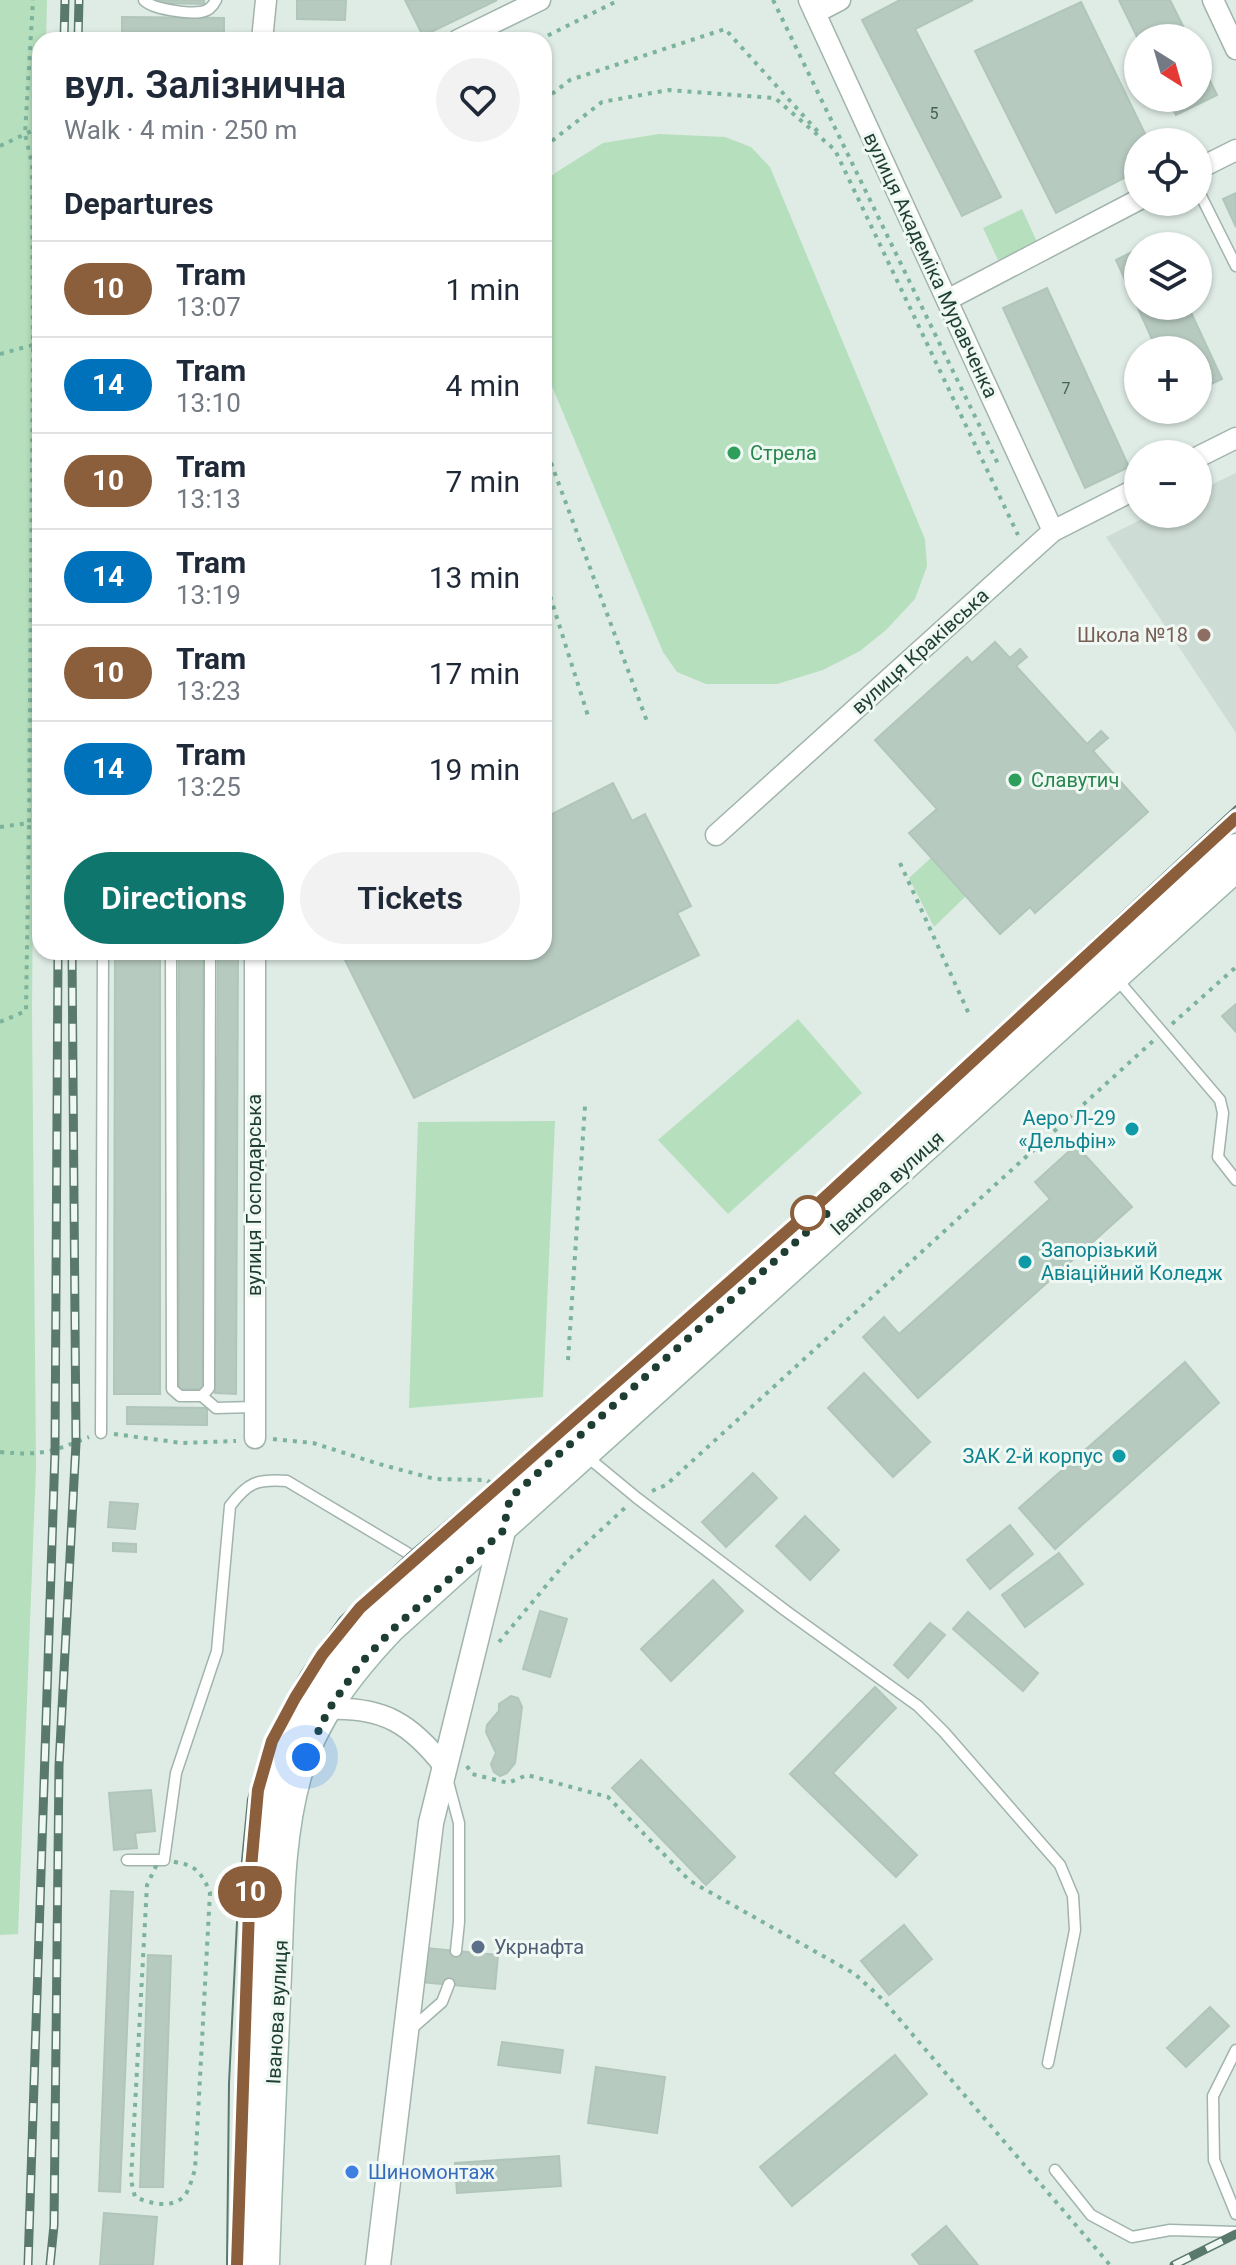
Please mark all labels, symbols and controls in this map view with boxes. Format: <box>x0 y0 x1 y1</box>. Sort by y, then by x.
north arrow <box>1124 24 1212 112</box>
map controls <box>1124 24 1212 528</box>
button: heart <box>436 58 520 142</box>
text: вул. Залізнична <box>64 63 346 107</box>
house number: 5 <box>930 104 939 123</box>
text: Walk · 4 min · 250 m <box>64 115 297 145</box>
street label: вулиця Академіка Муравченка <box>859 128 1003 402</box>
button: locate <box>1124 128 1212 216</box>
text: Departures <box>64 186 214 221</box>
button: layers <box>1124 232 1212 320</box>
text: Tram <box>176 257 246 292</box>
text: 10 <box>92 272 124 305</box>
text: 1 min <box>446 272 520 307</box>
text: 13:07 <box>176 292 241 322</box>
button: + <box>1124 336 1212 424</box>
text: Tram <box>176 353 246 388</box>
text: 14 <box>92 368 124 401</box>
text: 4 min <box>446 368 520 403</box>
house number: 7 <box>1062 379 1071 398</box>
text: 13:10 <box>176 388 241 418</box>
button: − <box>1124 440 1212 528</box>
place label: Стрела <box>750 441 817 465</box>
marker: Стрела <box>725 444 743 462</box>
text: Tram <box>176 449 246 484</box>
text: 10 <box>92 464 124 497</box>
text: 7 min <box>446 464 520 499</box>
text: 13:13 <box>176 484 241 514</box>
text: Tram <box>176 545 246 580</box>
text: 14 <box>92 560 124 593</box>
text: 13 min <box>429 560 520 595</box>
text: 13:19 <box>176 580 241 610</box>
street label: вулиця Краківська <box>846 583 994 719</box>
place label: Школа №18 <box>1077 623 1188 647</box>
marker: Школа №18 <box>1195 626 1213 644</box>
text: Tram <box>176 641 246 676</box>
text: 10 <box>92 656 124 689</box>
text: 17 min <box>429 656 520 691</box>
text: 13:23 <box>176 676 241 706</box>
text: Tram <box>176 737 246 772</box>
text: 14 <box>92 752 124 785</box>
text: 19 min <box>429 752 520 787</box>
place label: Славутич <box>1031 768 1119 792</box>
marker: Славутич <box>1006 771 1024 789</box>
text: 13:25 <box>176 772 241 802</box>
button: Directions <box>64 852 284 944</box>
button: Tickets <box>300 852 520 944</box>
street label: вулиця Господарська <box>242 1094 266 1296</box>
place label: Аеро Л-29 «Дельфін» <box>1018 1106 1116 1153</box>
marker: Аеро Л-29 «Дельфін» <box>1123 1120 1141 1138</box>
street label: Іванова вулиця <box>825 1126 949 1240</box>
unlabelled marker <box>791 1196 825 1230</box>
place label: Запорізький Авіаційний Коледж <box>1041 1238 1223 1285</box>
marker: Запорізький Авіаційний Коледж <box>1016 1253 1034 1271</box>
place label: ЗАК 2-й корпус <box>962 1444 1103 1468</box>
marker: ЗАК 2-й корпус <box>1110 1447 1128 1465</box>
your location <box>286 1737 326 1777</box>
line badge: 10 <box>214 1866 286 1918</box>
text: 10 <box>234 1875 266 1908</box>
place label: Укрнафта <box>494 1935 584 1959</box>
marker: Укрнафта <box>469 1938 487 1956</box>
street label: Іванова вулиця <box>261 1939 293 2085</box>
place label: Шиномонтаж <box>368 2160 495 2184</box>
marker: Шиномонтаж <box>343 2163 361 2181</box>

